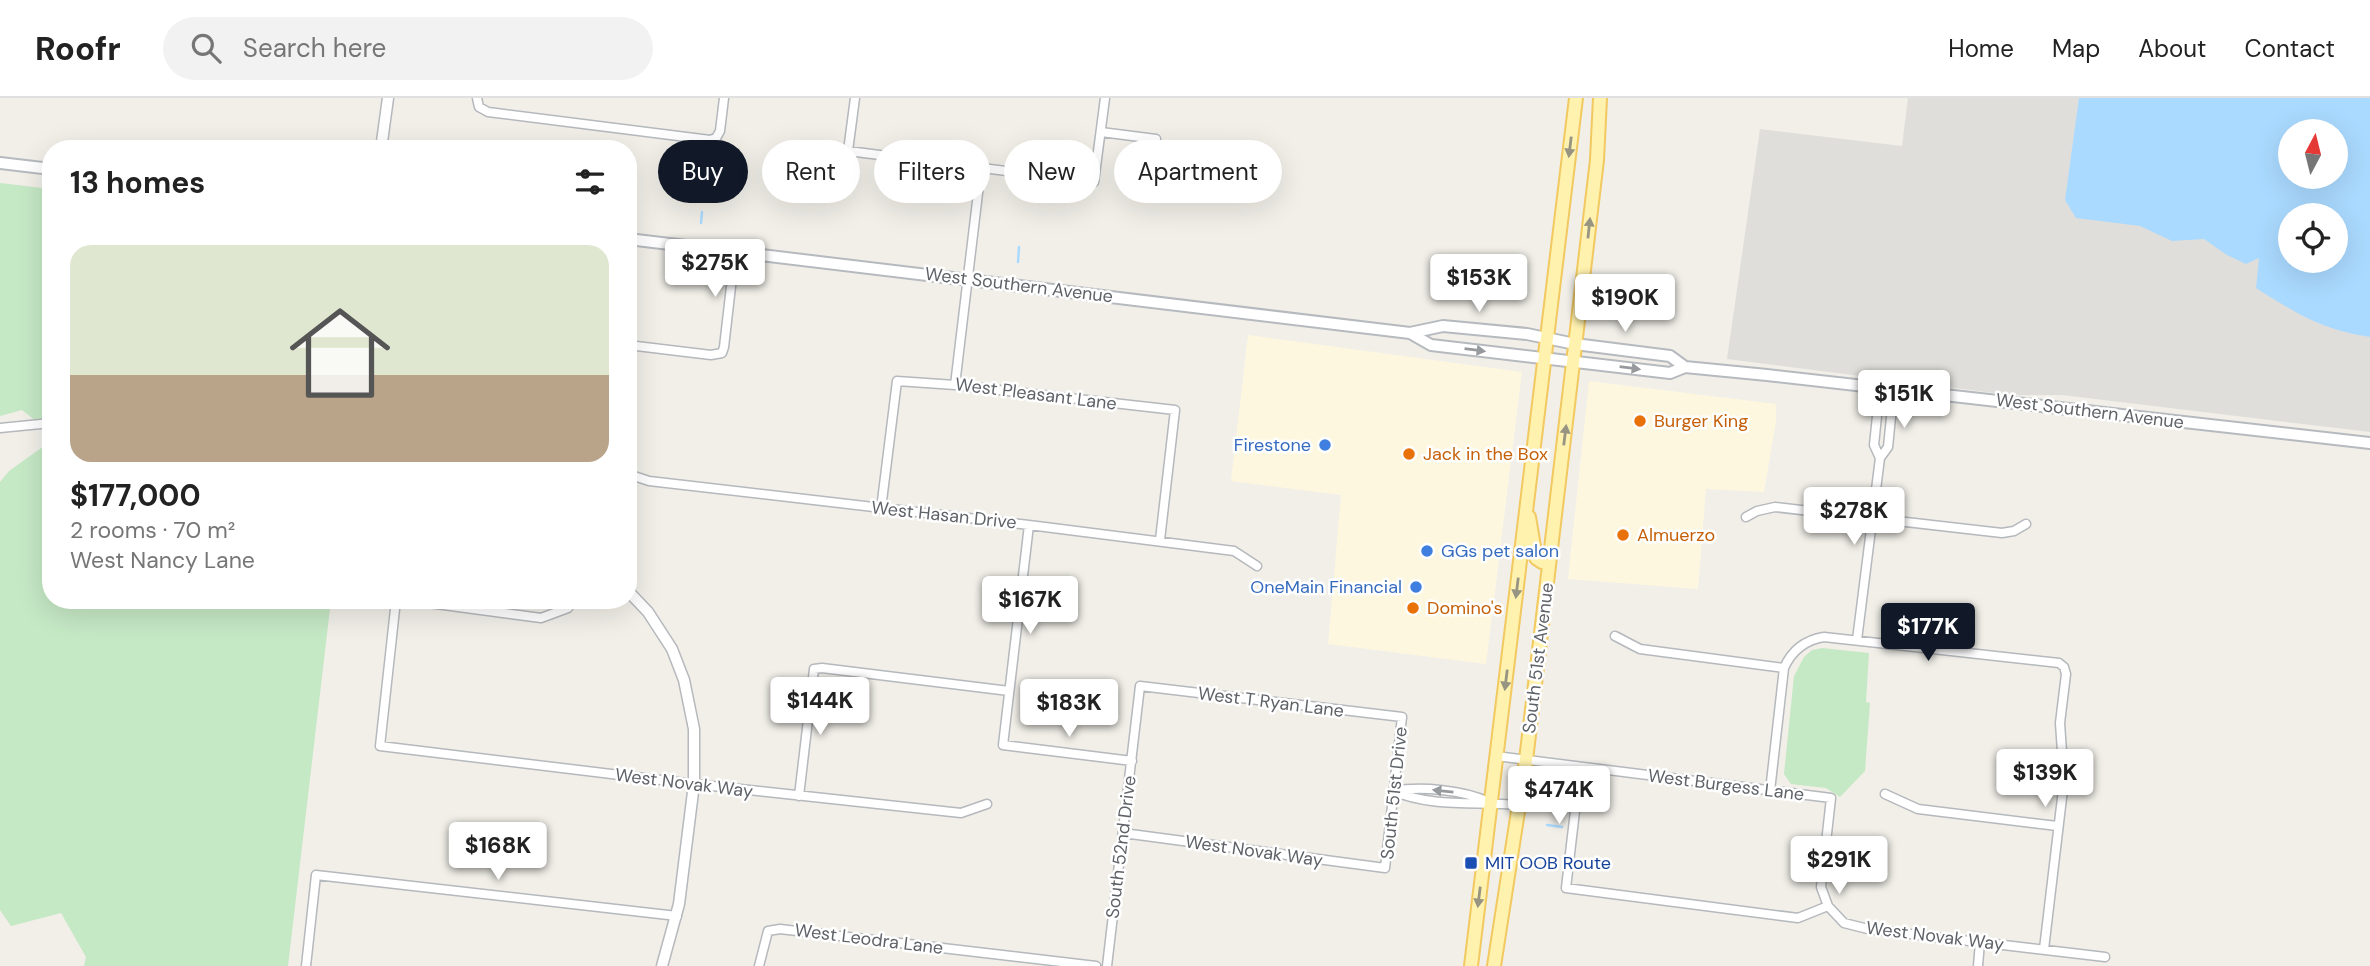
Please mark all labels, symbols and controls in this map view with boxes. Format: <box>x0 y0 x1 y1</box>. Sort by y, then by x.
search box <box>163 17 653 80</box>
text: Roofr <box>35 27 121 70</box>
icon: search <box>187 29 225 67</box>
text: Search here <box>243 31 386 65</box>
text: Home <box>1948 33 2014 64</box>
text: Map <box>2052 33 2100 64</box>
text: About <box>2138 33 2207 64</box>
text: Contact <box>2245 33 2335 64</box>
north arrow <box>2278 119 2348 189</box>
map controls <box>2278 119 2348 273</box>
one-way arrow <box>1565 136 1576 158</box>
chip: Buy <box>658 140 748 203</box>
chip: Rent <box>762 140 860 203</box>
chip: Filters <box>874 140 990 203</box>
chip: New <box>1004 140 1100 203</box>
chip: Apartment <box>1114 140 1282 203</box>
text: 13 homes <box>70 163 205 202</box>
icon: filters <box>571 163 609 201</box>
button: locate <box>2278 203 2348 273</box>
one-way arrow <box>1584 217 1595 239</box>
pin: $275K <box>666 240 764 299</box>
text: $275K <box>681 247 749 277</box>
pin: $153K <box>1430 254 1528 314</box>
street label: West Southern Avenue <box>924 262 1114 308</box>
text: $153K <box>1446 262 1512 292</box>
pin: $190K <box>1576 274 1674 334</box>
text: $190K <box>1591 282 1659 312</box>
icon: home <box>277 290 403 416</box>
one-way arrow <box>1464 344 1486 355</box>
one-way arrow <box>1619 363 1641 374</box>
pin: $151K <box>1855 370 1953 430</box>
street label: West Pleasant Lane <box>954 372 1118 416</box>
text: $151K <box>1874 378 1934 408</box>
street label: West Southern Avenue <box>1995 388 2185 434</box>
place label: Burger King <box>1654 409 1748 433</box>
marker: Burger King <box>1632 413 1648 429</box>
one-way arrow <box>1559 424 1570 446</box>
place label: Firestone <box>1234 433 1311 457</box>
marker: Firestone <box>1317 437 1333 453</box>
place label: Jack in the Box <box>1423 442 1548 466</box>
marker: Jack in the Box <box>1401 446 1417 462</box>
text: $177,000 <box>70 476 201 515</box>
pin: $278K <box>1805 488 1903 547</box>
street label: West Hasan Drive <box>870 495 1018 535</box>
text: $278K <box>1820 495 1888 525</box>
text: 2 rooms · 70 m² <box>70 515 235 545</box>
place label: Almuerzo <box>1637 523 1715 547</box>
marker: Almuerzo <box>1615 527 1631 543</box>
place label: GGs pet salon <box>1441 539 1559 563</box>
marker: GGs pet salon <box>1419 543 1435 559</box>
text: West Nancy Lane <box>70 545 255 575</box>
place label: OneMain Financial <box>1250 575 1402 599</box>
pin: $167K <box>981 576 1079 636</box>
one-way arrow <box>1511 578 1522 600</box>
marker: OneMain Financial <box>1408 579 1424 595</box>
street label: South 51st Avenue <box>1517 581 1559 735</box>
text: $167K <box>998 584 1062 614</box>
place label: Domino's <box>1427 596 1503 620</box>
marker: Domino's <box>1405 600 1421 616</box>
pin: $177K <box>1879 603 1977 663</box>
text: $177K <box>1897 611 1959 641</box>
one-way arrow <box>1500 670 1511 692</box>
pin: $144K <box>771 678 869 737</box>
pin: $183K <box>1020 680 1118 739</box>
street label: West T Ryan Lane <box>1197 681 1345 723</box>
text: $144K <box>786 685 854 715</box>
text: $183K <box>1036 687 1102 717</box>
street label: South 51st Drive <box>1375 725 1413 861</box>
pin: $139K <box>1996 750 2094 809</box>
text: $139K <box>2012 757 2078 787</box>
street label: West Novak Way <box>614 763 754 803</box>
street label: West Burgess Lane <box>1646 763 1806 807</box>
pin: $474K <box>1510 766 1608 826</box>
street label: South 52nd Drive <box>1100 774 1142 920</box>
text: $474K <box>1524 774 1594 804</box>
one-way arrow <box>1431 786 1453 797</box>
pin: $168K <box>449 822 547 882</box>
street label: West Novak Way <box>1184 829 1324 873</box>
text: $168K <box>465 830 531 860</box>
pin: $291K <box>1790 836 1888 896</box>
text: $291K <box>1807 844 1871 874</box>
place label: MIT OOB Route <box>1485 851 1611 875</box>
marker: MIT OOB Route <box>1463 855 1479 871</box>
one-way arrow <box>1474 886 1485 908</box>
street label: West Novak Way <box>1865 916 2005 956</box>
street label: West Leodra Lane <box>793 918 945 960</box>

